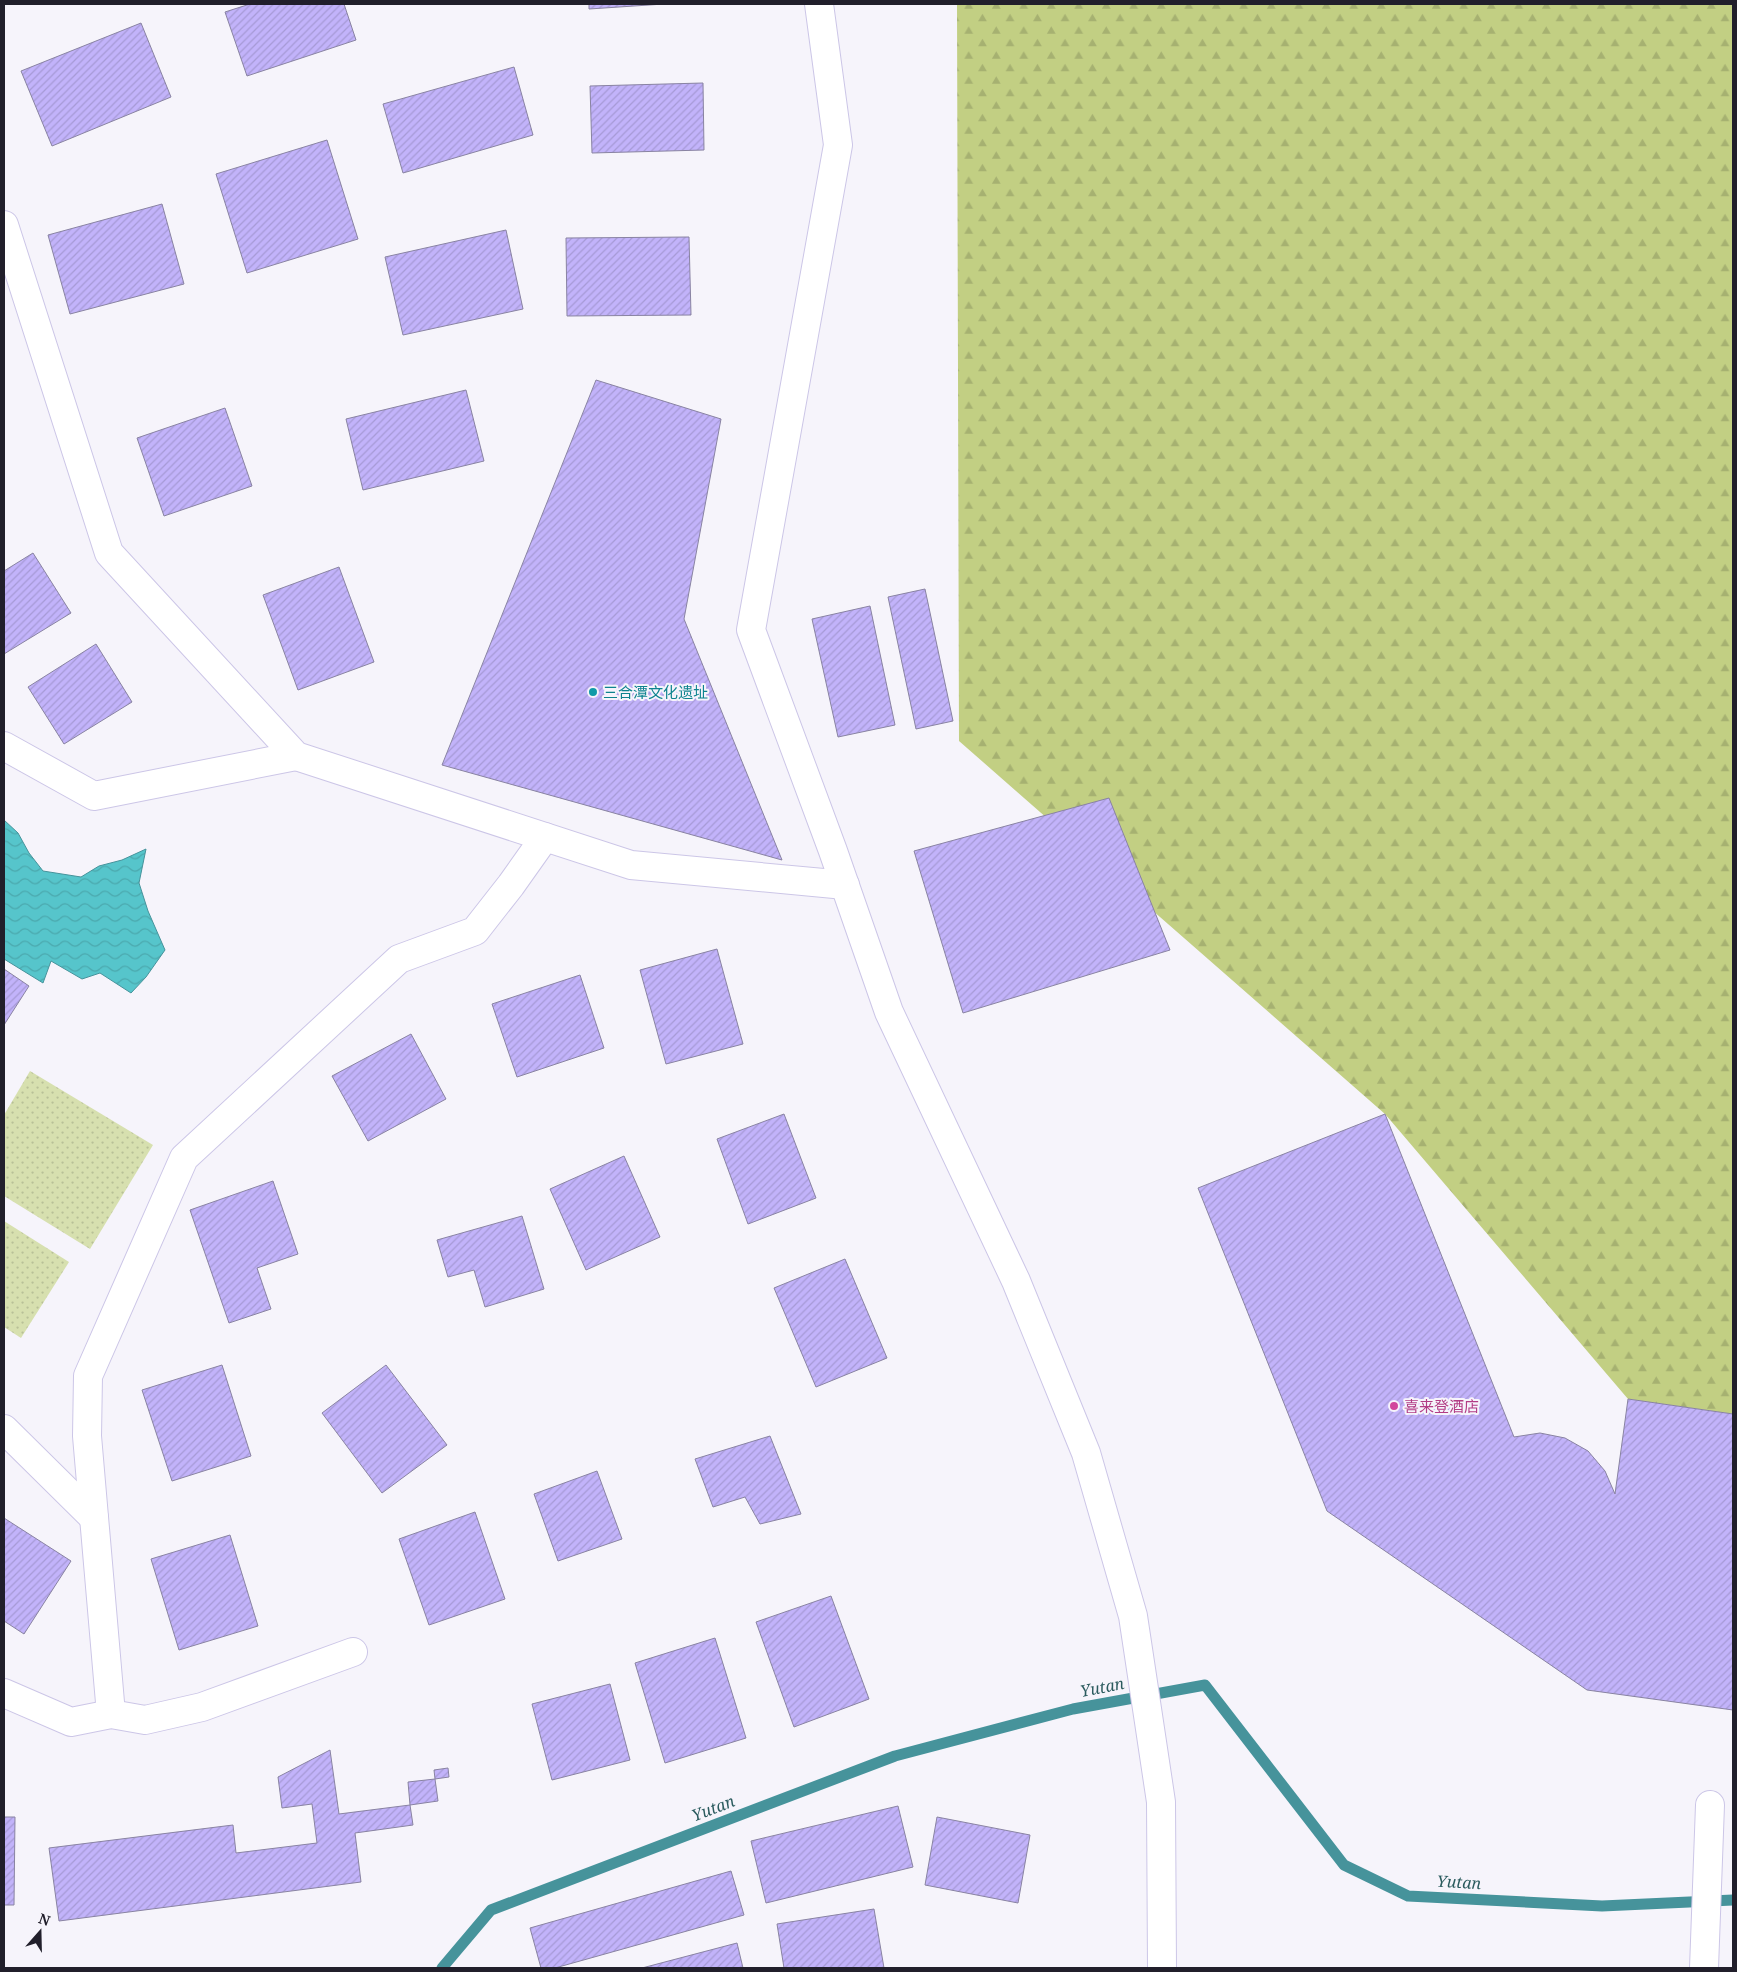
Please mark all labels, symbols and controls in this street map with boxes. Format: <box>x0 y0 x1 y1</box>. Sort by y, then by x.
place label: 三合潭文化遗址 <box>603 682 708 702</box>
marker: 三合潭文化遗址 <box>587 686 599 698</box>
place label: 喜来登酒店 <box>1404 1396 1479 1416</box>
marker: 喜来登酒店 <box>1388 1400 1400 1412</box>
water label: Yutan <box>1078 1672 1126 1702</box>
water label: Yutan <box>688 1790 738 1826</box>
water label: Yutan <box>1436 1870 1482 1894</box>
north arrow <box>15 1907 65 1957</box>
text: N <box>36 1908 53 1930</box>

